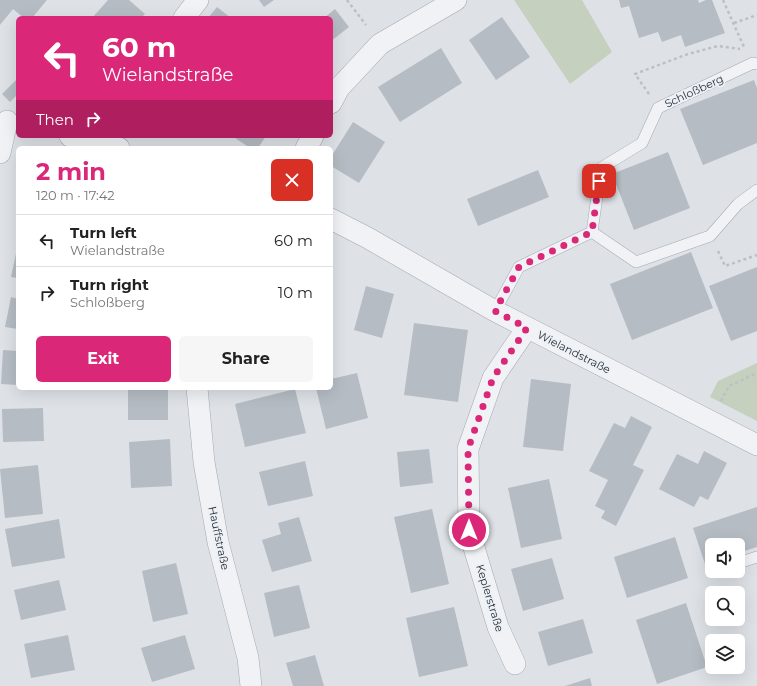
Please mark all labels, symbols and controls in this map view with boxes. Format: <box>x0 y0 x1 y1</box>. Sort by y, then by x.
text: 60 m <box>102 30 176 64</box>
icon: left <box>36 32 88 84</box>
text: Wielandstraße <box>102 64 233 86</box>
street label: Schloßberg <box>662 71 726 111</box>
icon: right <box>82 108 104 130</box>
text: Then <box>36 110 74 129</box>
text: 2 min <box>36 157 106 186</box>
button: close <box>271 159 313 201</box>
pin <box>582 164 616 198</box>
icon: arrive <box>588 170 610 192</box>
text: 120 m · 17:42 <box>36 187 115 203</box>
text: Turn left <box>70 223 137 242</box>
icon: left <box>36 230 58 252</box>
text: 60 m <box>274 231 313 250</box>
text: Wielandstraße <box>70 242 165 258</box>
text: Turn right <box>70 275 149 294</box>
icon: right <box>36 282 58 304</box>
text: 10 m <box>278 283 313 302</box>
text: Schloßberg <box>70 294 145 310</box>
street label: Wielandstraße <box>535 328 613 377</box>
button: Exit <box>36 336 171 382</box>
button: Share <box>179 336 313 382</box>
street label: Hauffstraße <box>205 505 233 571</box>
position arrow <box>448 509 490 551</box>
map controls <box>705 538 745 674</box>
button: sound <box>705 538 745 578</box>
street label: Keplerstraße <box>473 563 507 634</box>
button: search <box>705 586 745 626</box>
button: layers <box>705 634 745 674</box>

